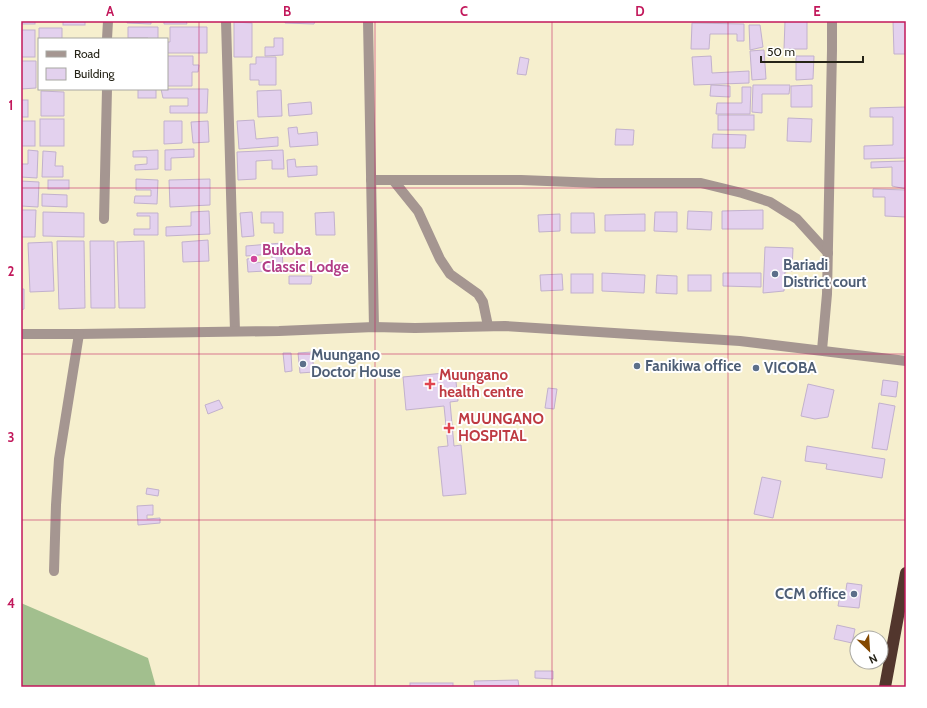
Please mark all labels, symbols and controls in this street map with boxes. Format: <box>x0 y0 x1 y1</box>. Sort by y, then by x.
text: A <box>106 3 115 19</box>
text: B <box>283 3 291 19</box>
text: C <box>460 3 468 19</box>
text: D <box>635 3 645 19</box>
text: E <box>813 3 821 19</box>
legend <box>38 38 168 90</box>
scale bar <box>761 38 863 64</box>
text: 50 m <box>767 44 795 59</box>
text: Road <box>74 46 100 61</box>
text: Building <box>74 66 116 81</box>
text: 1 <box>9 97 13 113</box>
place label: Bukoba Classic Lodge <box>262 241 349 276</box>
marker: Bukoba Classic Lodge <box>249 254 259 264</box>
place label: Bariadi District court <box>783 256 866 291</box>
text: 2 <box>8 263 15 279</box>
marker: Bariadi District court <box>770 269 780 279</box>
place label: Muungano Doctor House <box>311 346 401 381</box>
place label: Fanikiwa office <box>645 357 741 375</box>
marker: Muungano Doctor House <box>298 359 308 369</box>
place label: VICOBA <box>764 359 817 377</box>
marker: Fanikiwa office <box>632 361 642 371</box>
marker: VICOBA <box>751 363 761 373</box>
place label: Muungano health centre <box>439 366 524 401</box>
marker: Muungano health centre <box>424 378 436 390</box>
place label: MUUNGANO HOSPITAL <box>458 410 544 445</box>
marker: MUUNGANO HOSPITAL <box>443 422 455 434</box>
text: 3 <box>7 429 15 445</box>
place label: CCM office <box>775 585 846 603</box>
marker: CCM office <box>849 589 859 599</box>
text: 4 <box>7 595 15 611</box>
north arrow <box>849 630 889 670</box>
text: N <box>867 651 880 667</box>

